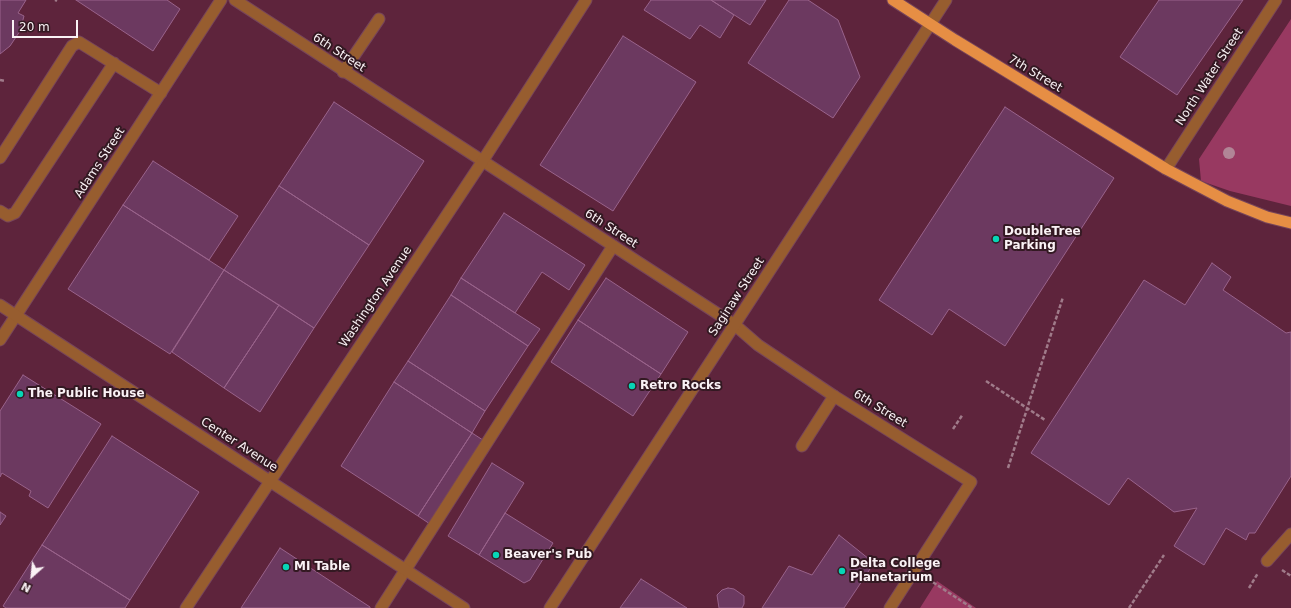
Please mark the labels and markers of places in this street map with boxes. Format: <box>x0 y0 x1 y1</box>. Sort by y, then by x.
place label: DoubleTree Parking <box>1004 225 1081 253</box>
marker: DoubleTree Parking <box>991 234 1001 244</box>
place label: Retro Rocks <box>640 379 721 393</box>
marker: Retro Rocks <box>627 381 637 391</box>
place label: The Public House <box>28 387 145 401</box>
marker: The Public House <box>15 389 25 399</box>
place label: Beaver's Pub <box>504 548 592 562</box>
marker: Beaver's Pub <box>491 550 501 560</box>
place label: Delta College Planetarium <box>850 557 940 585</box>
place label: MI Table <box>294 560 350 574</box>
marker: MI Table <box>281 562 291 572</box>
marker: Delta College Planetarium <box>837 566 847 576</box>

